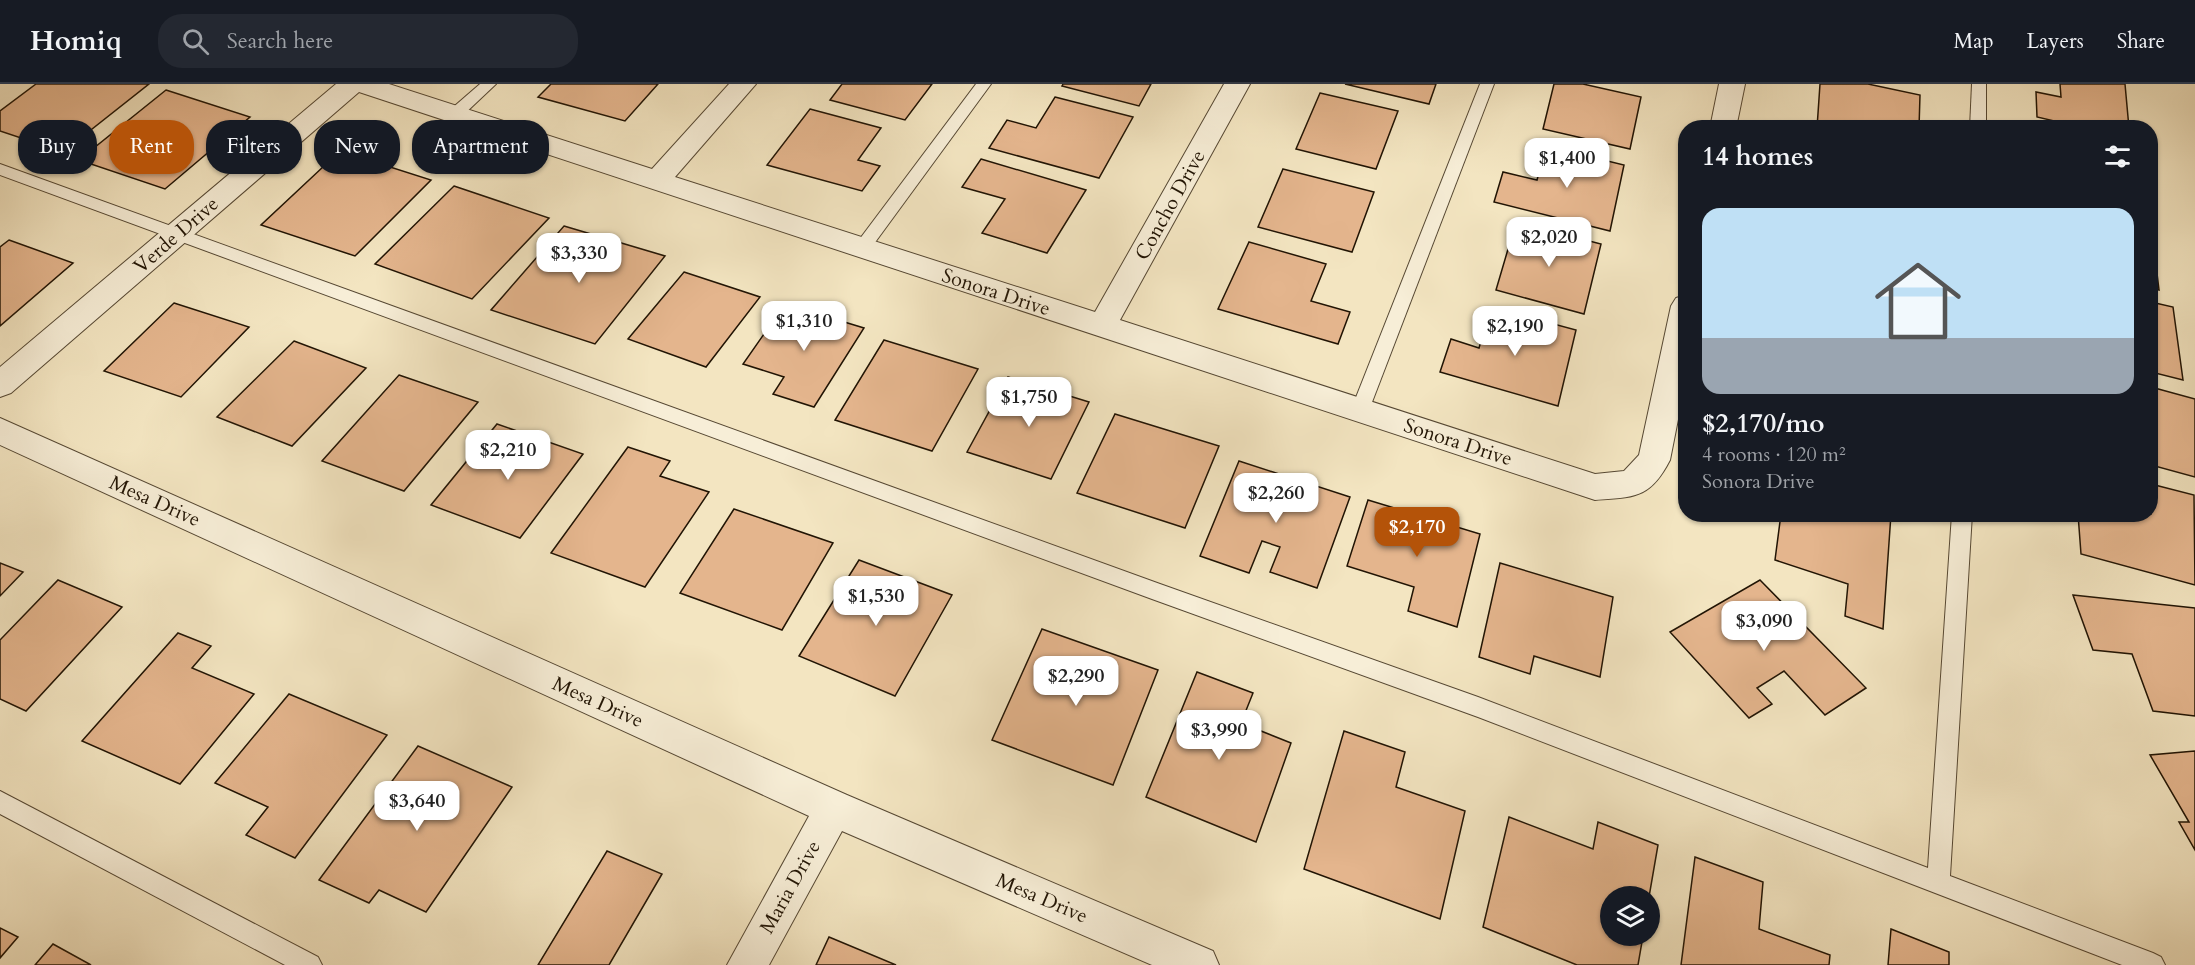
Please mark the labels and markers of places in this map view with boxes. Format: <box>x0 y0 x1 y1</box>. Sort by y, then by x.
pin: $1,400 <box>1518 138 1616 189</box>
pin: $2,020 <box>1500 217 1598 268</box>
pin: $3,330 <box>530 233 628 284</box>
pin: $1,310 <box>755 301 853 352</box>
pin: $2,190 <box>1466 306 1564 357</box>
pin: $1,750 <box>980 377 1078 428</box>
pin: $2,210 <box>459 430 557 481</box>
pin: $2,260 <box>1227 473 1325 524</box>
pin: $2,170 <box>1368 507 1466 558</box>
pin: $1,530 <box>827 576 925 627</box>
pin: $3,090 <box>1715 601 1813 652</box>
pin: $2,290 <box>1027 656 1125 707</box>
pin: $3,990 <box>1170 710 1268 761</box>
pin: $3,640 <box>368 781 466 832</box>

